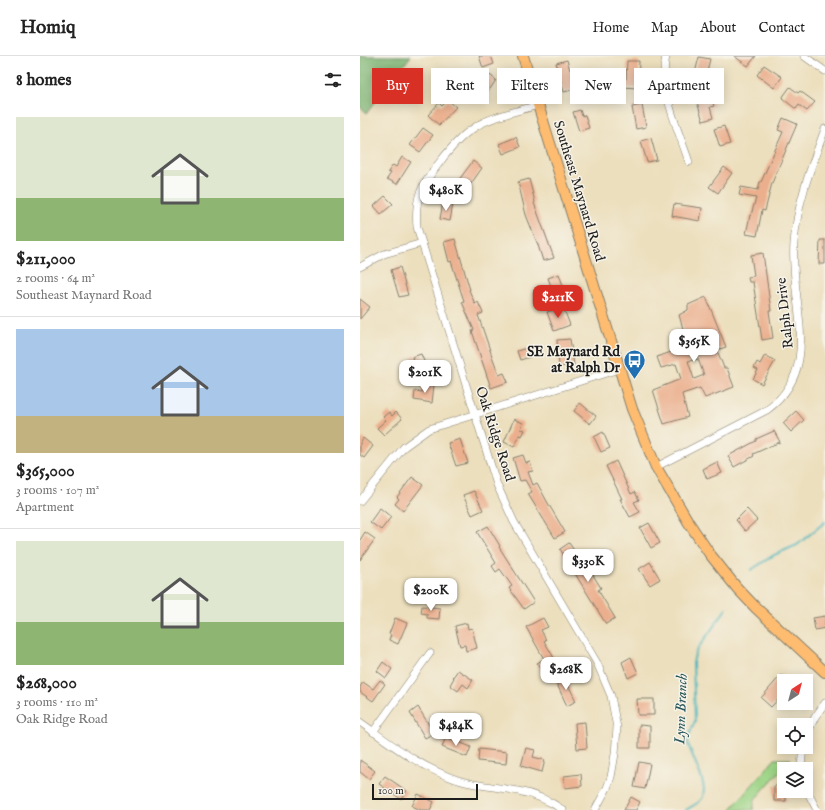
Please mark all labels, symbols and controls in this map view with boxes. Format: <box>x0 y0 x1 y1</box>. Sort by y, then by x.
text: Homiq <box>20 16 75 40</box>
text: Home <box>593 19 629 37</box>
text: Map <box>651 19 678 37</box>
text: About <box>700 19 736 37</box>
text: Contact <box>758 19 805 37</box>
chip: Buy <box>372 68 423 104</box>
chip: Rent <box>431 68 489 104</box>
chip: Filters <box>497 68 562 104</box>
chip: New <box>570 68 626 104</box>
chip: Apartment <box>634 68 724 104</box>
icon: filters <box>322 69 344 91</box>
text: 8 homes <box>16 70 71 91</box>
street label: Southeast Maynard Road <box>549 118 609 264</box>
icon: home <box>144 143 216 215</box>
pin: $480K <box>418 178 474 212</box>
text: $480K <box>429 182 463 199</box>
text: $211,000 <box>16 249 76 270</box>
text: 2 rooms · 64 m² <box>16 270 95 287</box>
street label: Ralph Drive <box>772 276 798 349</box>
pin: $211K <box>530 285 586 319</box>
text: Southeast Maynard Road <box>16 287 152 304</box>
text: $211K <box>542 289 574 306</box>
pin: $365K <box>666 329 722 363</box>
text: $365K <box>678 333 710 350</box>
place label: SE Maynard Rd at Ralph Dr <box>527 343 621 377</box>
bus stop icon: SE Maynard Rd at Ralph Dr <box>622 347 648 380</box>
icon: home <box>144 355 216 427</box>
pin: $201K <box>397 360 453 394</box>
text: $201K <box>408 364 442 381</box>
street label: Oak Ridge Road <box>471 384 519 484</box>
text: $365,000 <box>16 461 75 482</box>
text: 3 rooms · 107 m² <box>16 482 99 499</box>
text: Apartment <box>16 499 74 516</box>
pin: $330K <box>560 549 616 583</box>
text: $330K <box>572 553 604 570</box>
icon: home <box>144 567 216 639</box>
pin: $200K <box>403 578 459 612</box>
text: $200K <box>413 582 449 599</box>
pin: $268K <box>538 657 594 691</box>
text: $268K <box>549 661 583 678</box>
text: $268,000 <box>16 673 77 694</box>
water label: Lynn Branch <box>670 673 692 746</box>
north arrow <box>777 674 813 710</box>
map controls <box>777 674 813 798</box>
text: 3 rooms · 110 m² <box>16 694 98 711</box>
text: Oak Ridge Road <box>16 711 108 728</box>
pin: $484K <box>428 713 484 747</box>
text: $484K <box>439 717 473 734</box>
button: locate <box>777 718 813 754</box>
button: layers <box>777 762 813 798</box>
scale bar <box>372 782 478 801</box>
text: 100 m <box>378 784 404 798</box>

